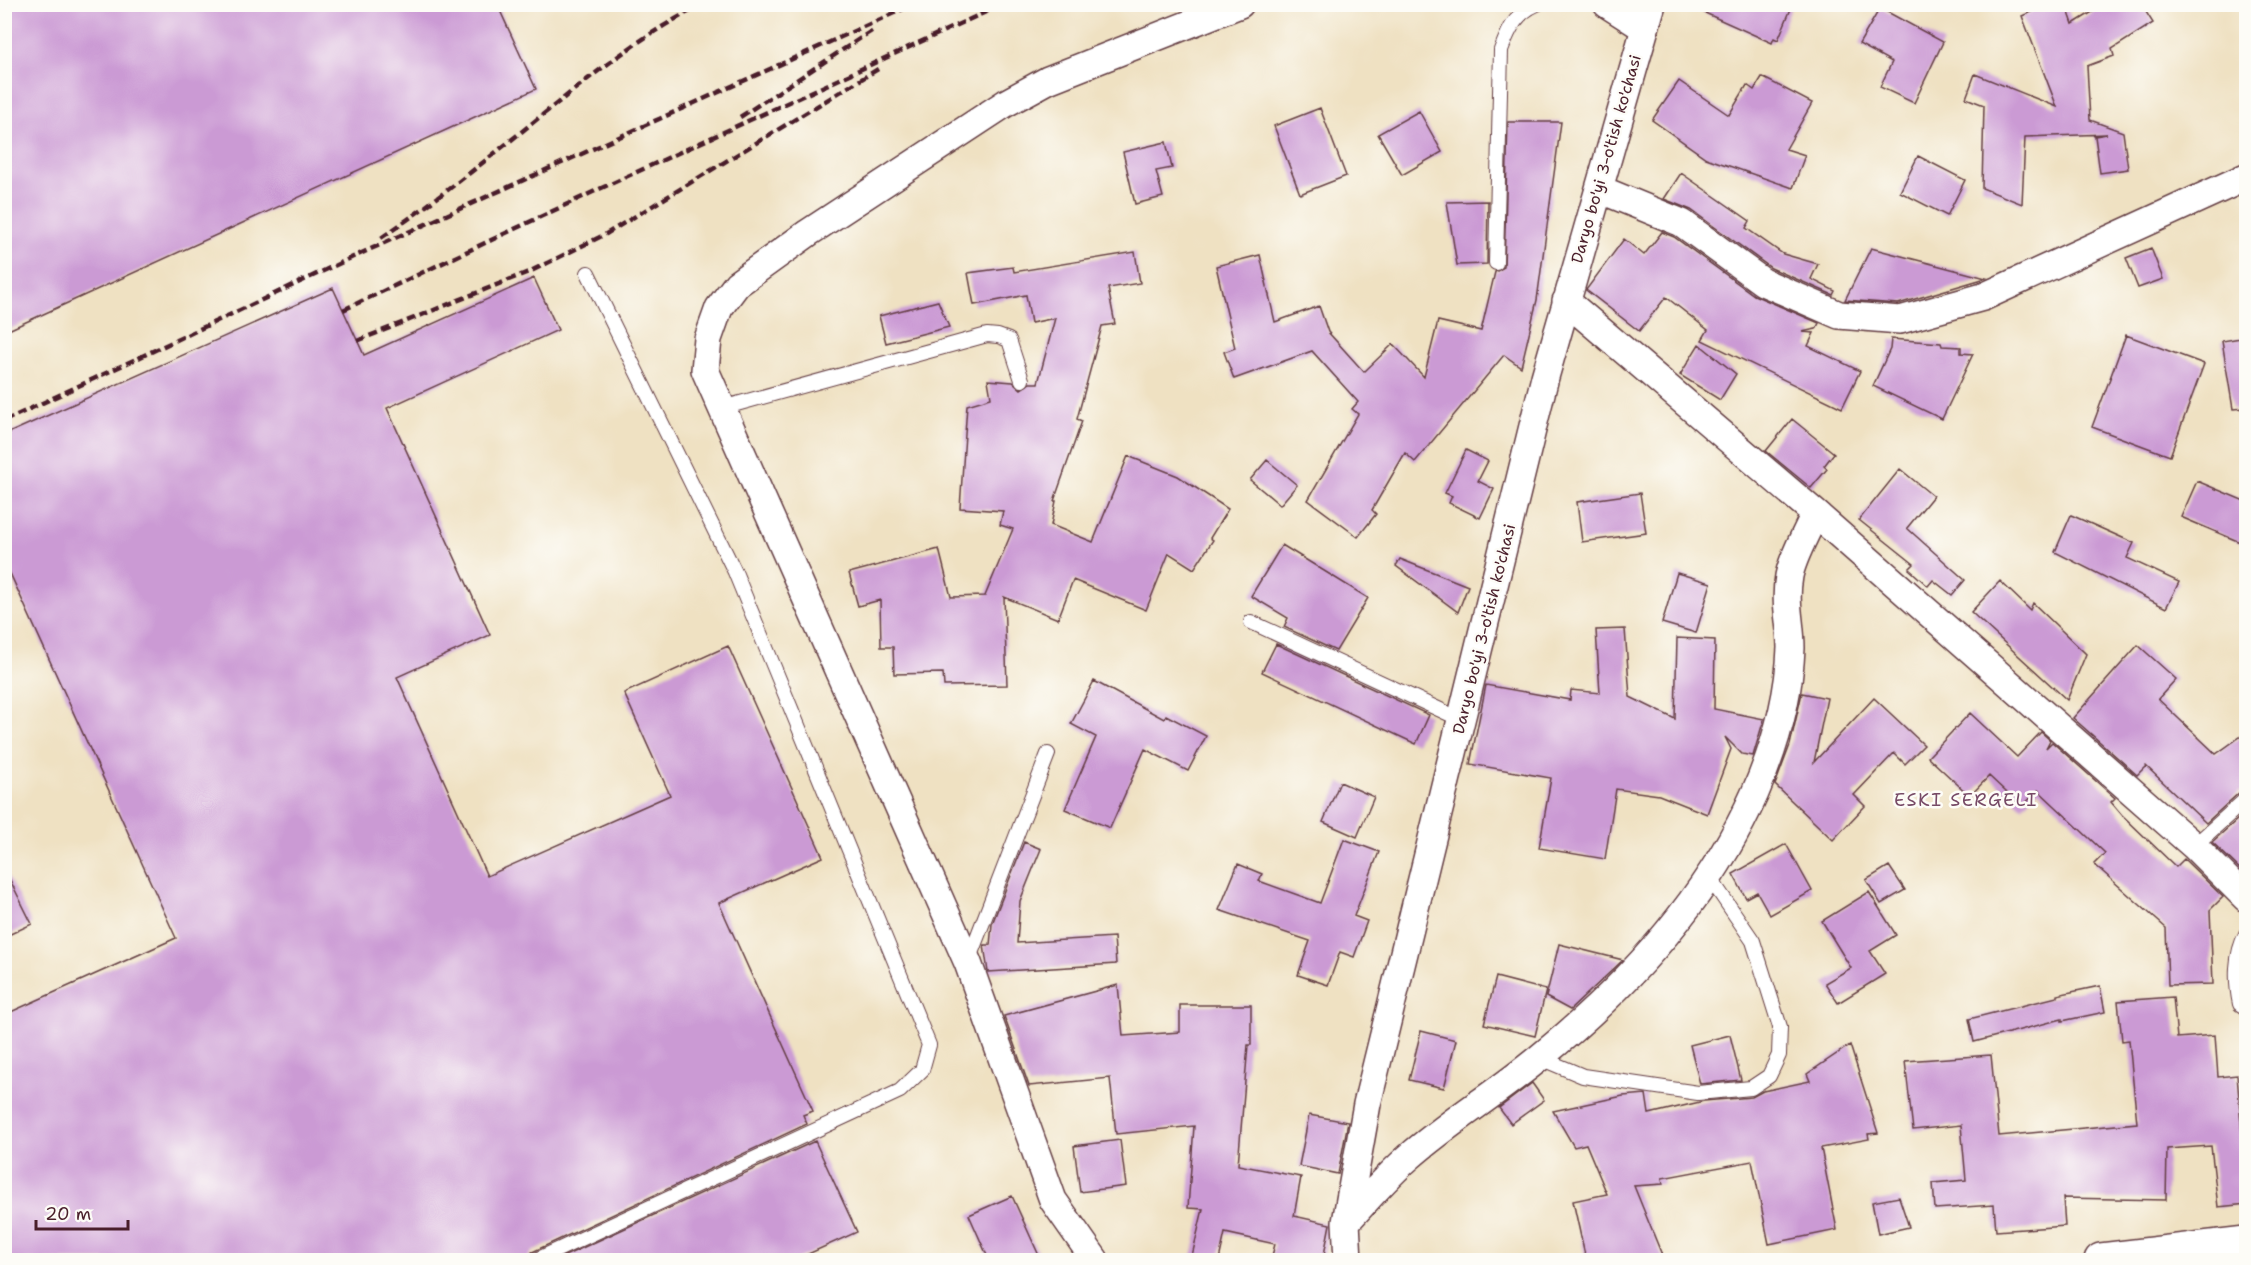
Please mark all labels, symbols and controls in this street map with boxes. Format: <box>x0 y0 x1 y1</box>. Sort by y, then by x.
street label: Daryo bo'yi 3-o'tish ko'chasi <box>1566 52 1646 266</box>
street label: Daryo bo'yi 3-o'tish ko'chasi <box>1448 522 1520 736</box>
district label: ESKI SERGELI <box>1894 788 2038 812</box>
scale bar <box>36 1193 128 1231</box>
text: 20 m <box>45 1202 91 1226</box>

